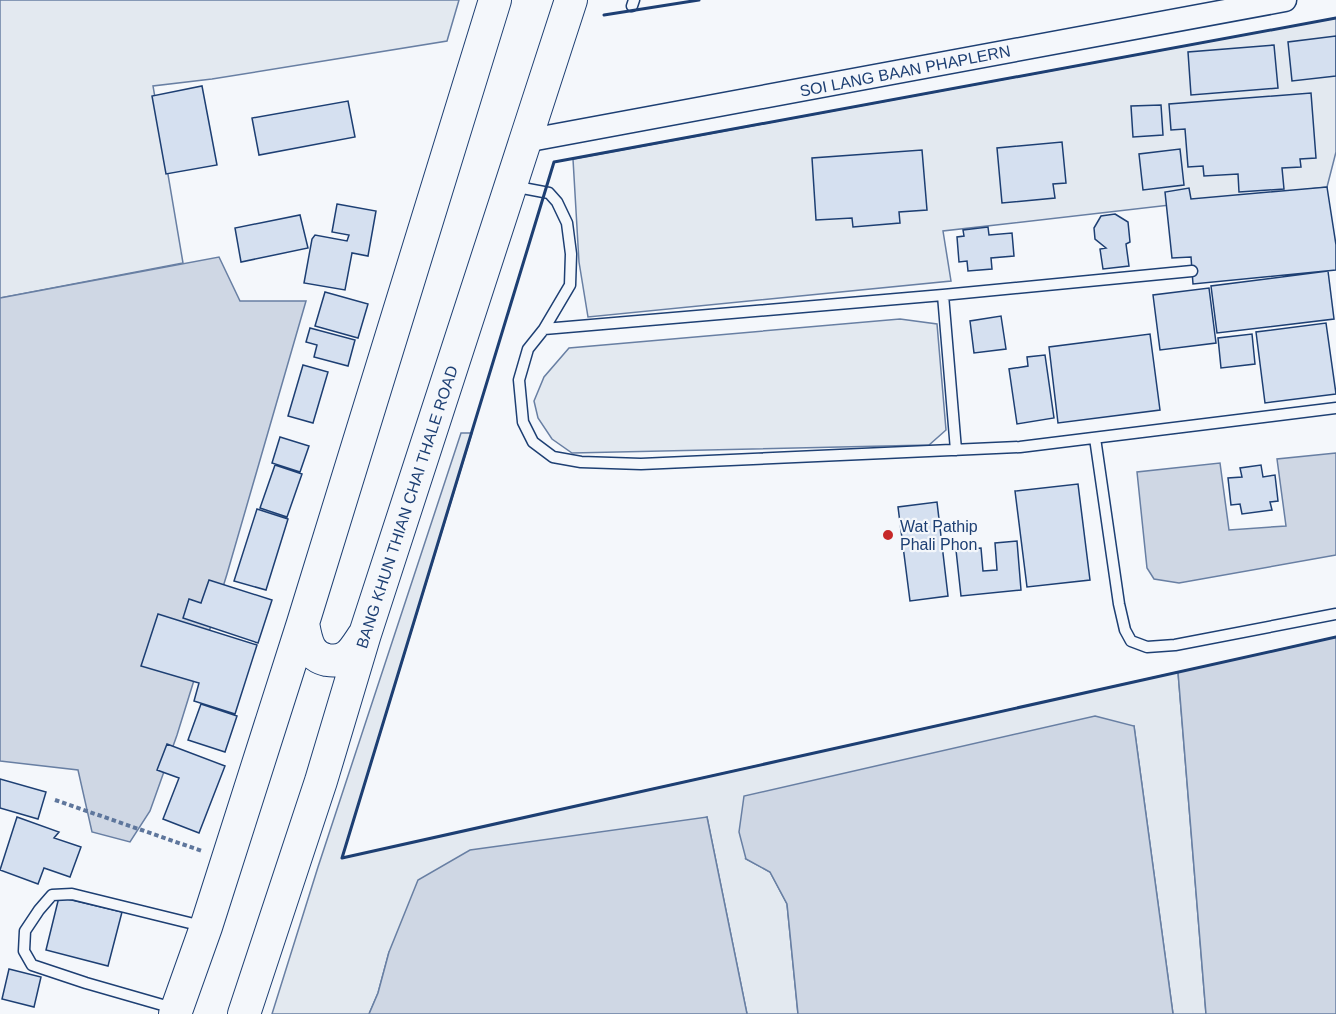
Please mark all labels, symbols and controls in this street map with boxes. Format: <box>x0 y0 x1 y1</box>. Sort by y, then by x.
street label: SOI LANG BAAN PHAPLERN <box>798 42 1012 100</box>
street label: BANG KHUN THIAN CHAI THALE ROAD <box>353 363 461 651</box>
place label: Wat Pathip Phali Phon <box>900 518 978 553</box>
marker: Wat Pathip Phali Phon <box>881 528 895 542</box>

